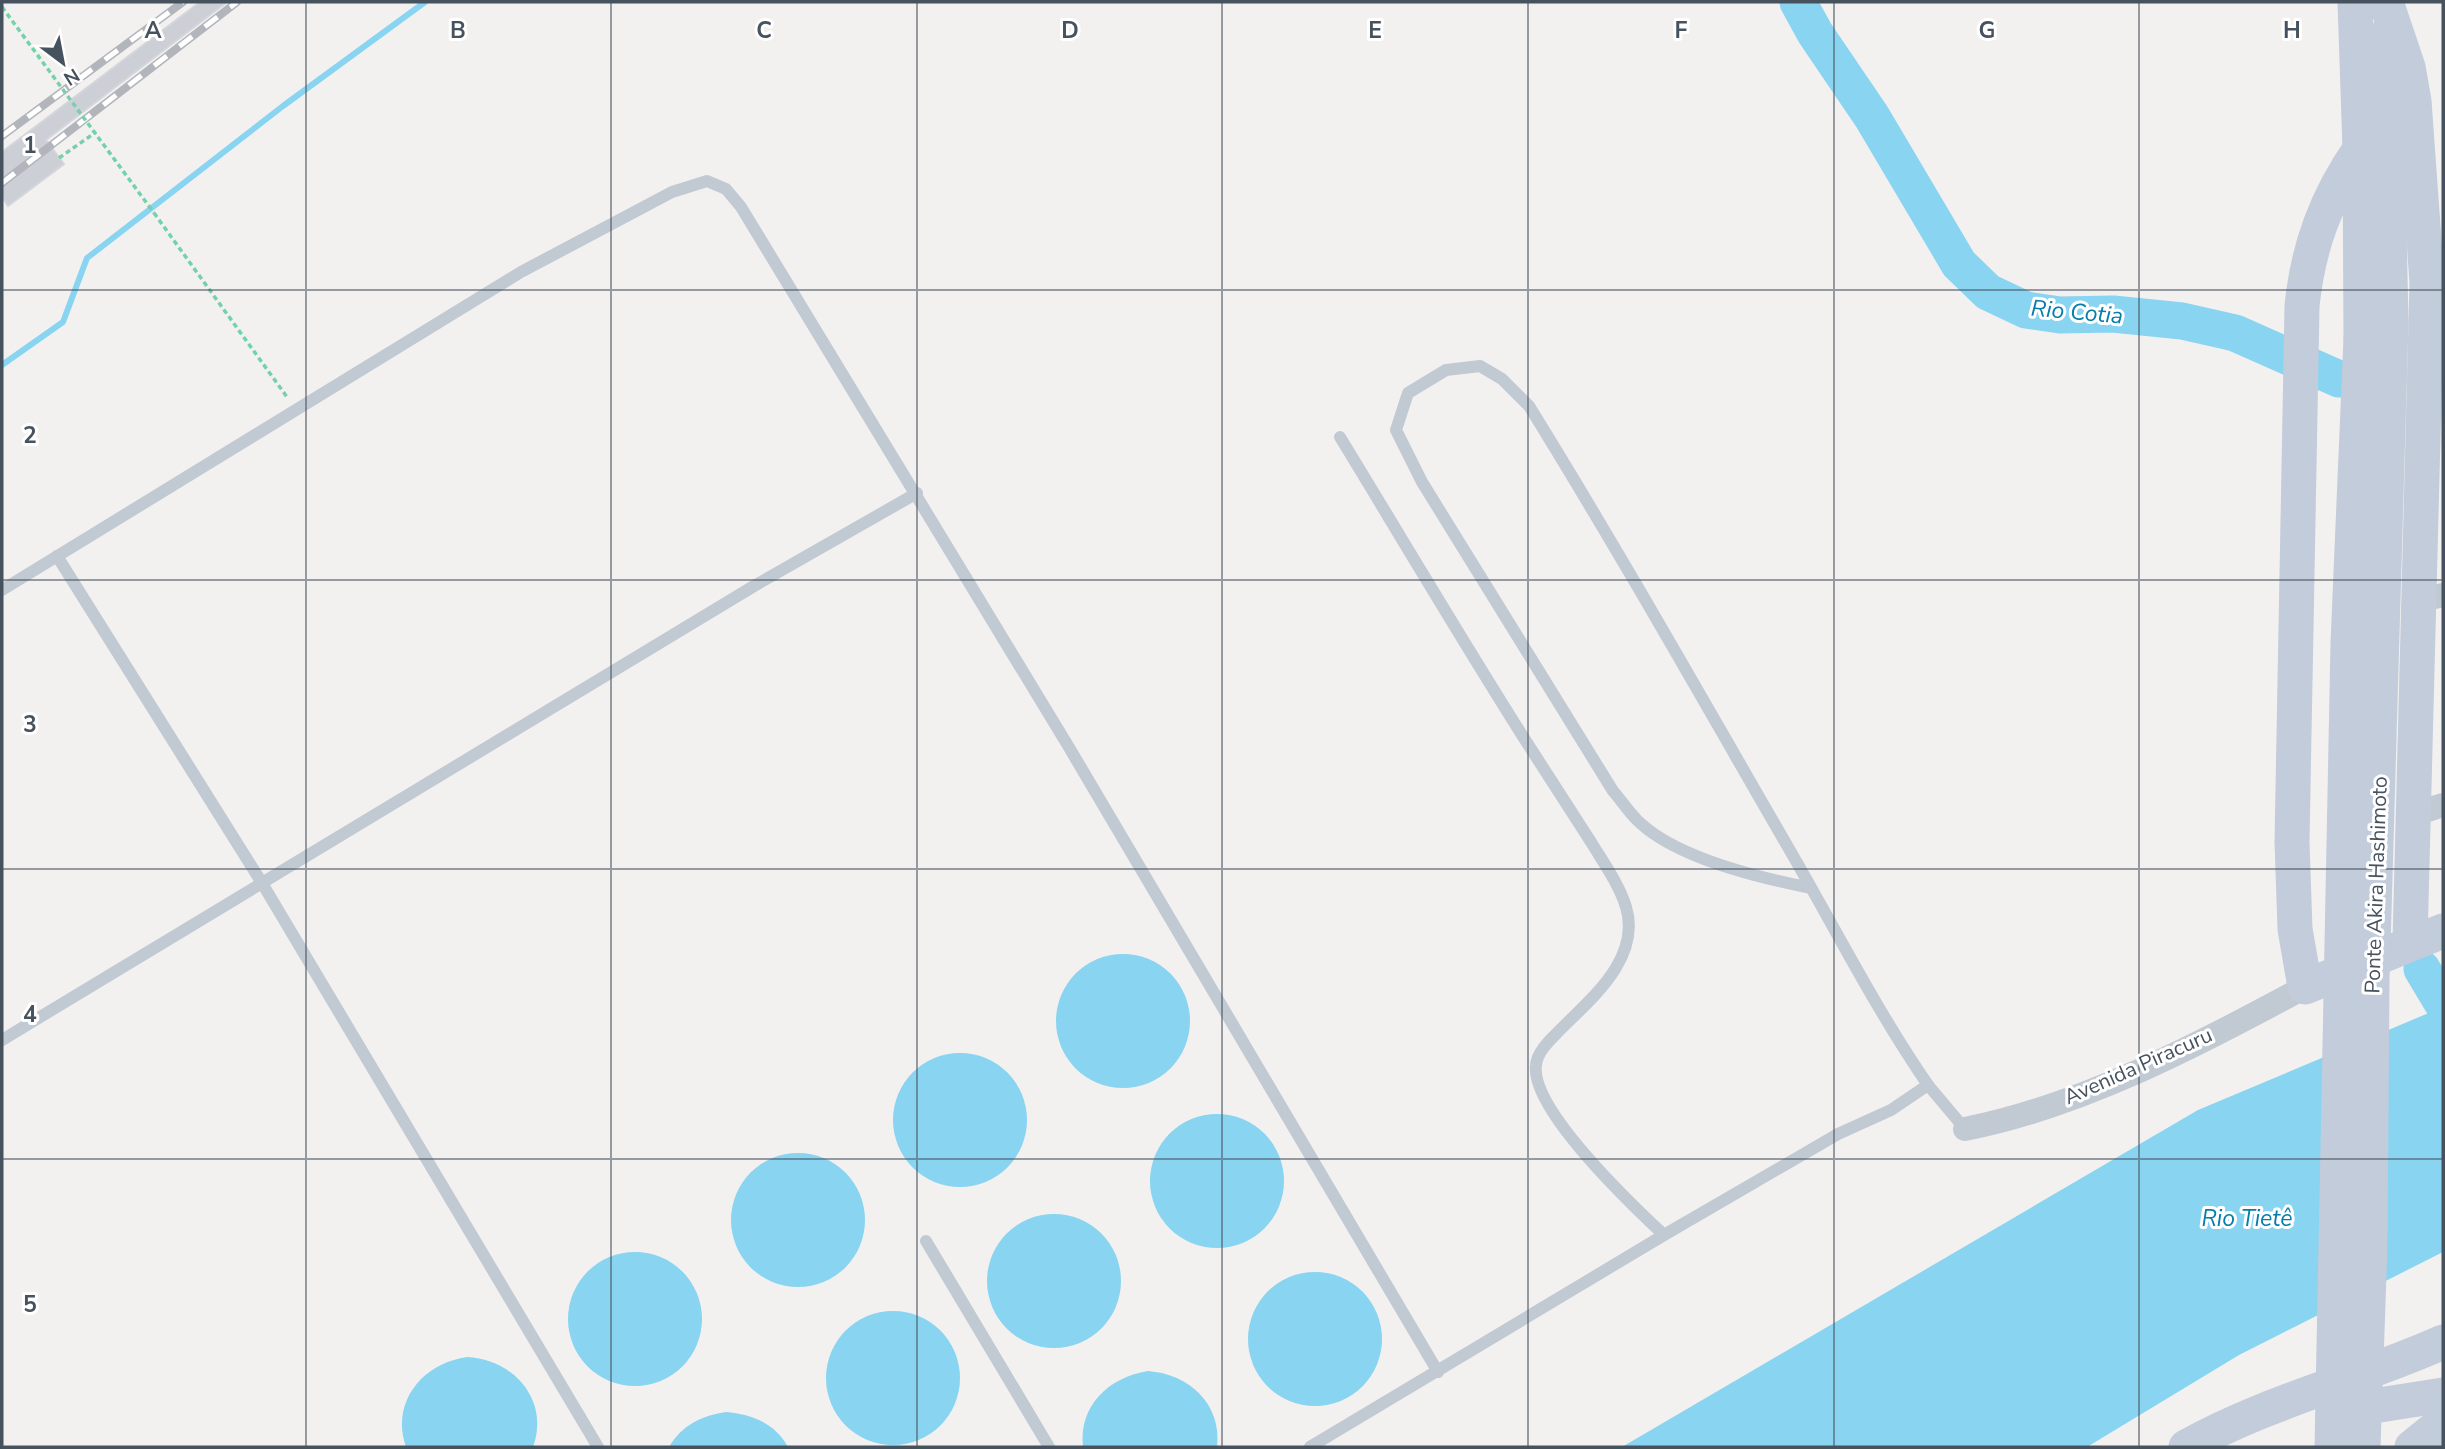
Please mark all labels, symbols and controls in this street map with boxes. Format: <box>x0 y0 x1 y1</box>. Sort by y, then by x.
text: A <box>144 15 162 46</box>
text: B <box>450 15 466 46</box>
text: C <box>756 15 772 46</box>
text: D <box>1061 15 1079 46</box>
text: E <box>1368 15 1382 46</box>
text: F <box>1675 15 1688 46</box>
text: G <box>1979 15 1995 46</box>
text: H <box>2283 15 2301 46</box>
north arrow <box>28 28 98 98</box>
text: N <box>59 62 84 91</box>
text: 1 <box>23 130 37 161</box>
water label: Rio Cotia <box>2030 293 2124 331</box>
text: 2 <box>23 420 37 451</box>
text: 3 <box>23 709 37 740</box>
street label: Ponte Akira Hashimoto <box>2358 776 2394 994</box>
text: 4 <box>23 999 37 1030</box>
street label: Avenida Piracuru <box>2059 1021 2217 1111</box>
water label: Rio Tietê <box>2201 1203 2293 1234</box>
text: 5 <box>23 1289 37 1320</box>

